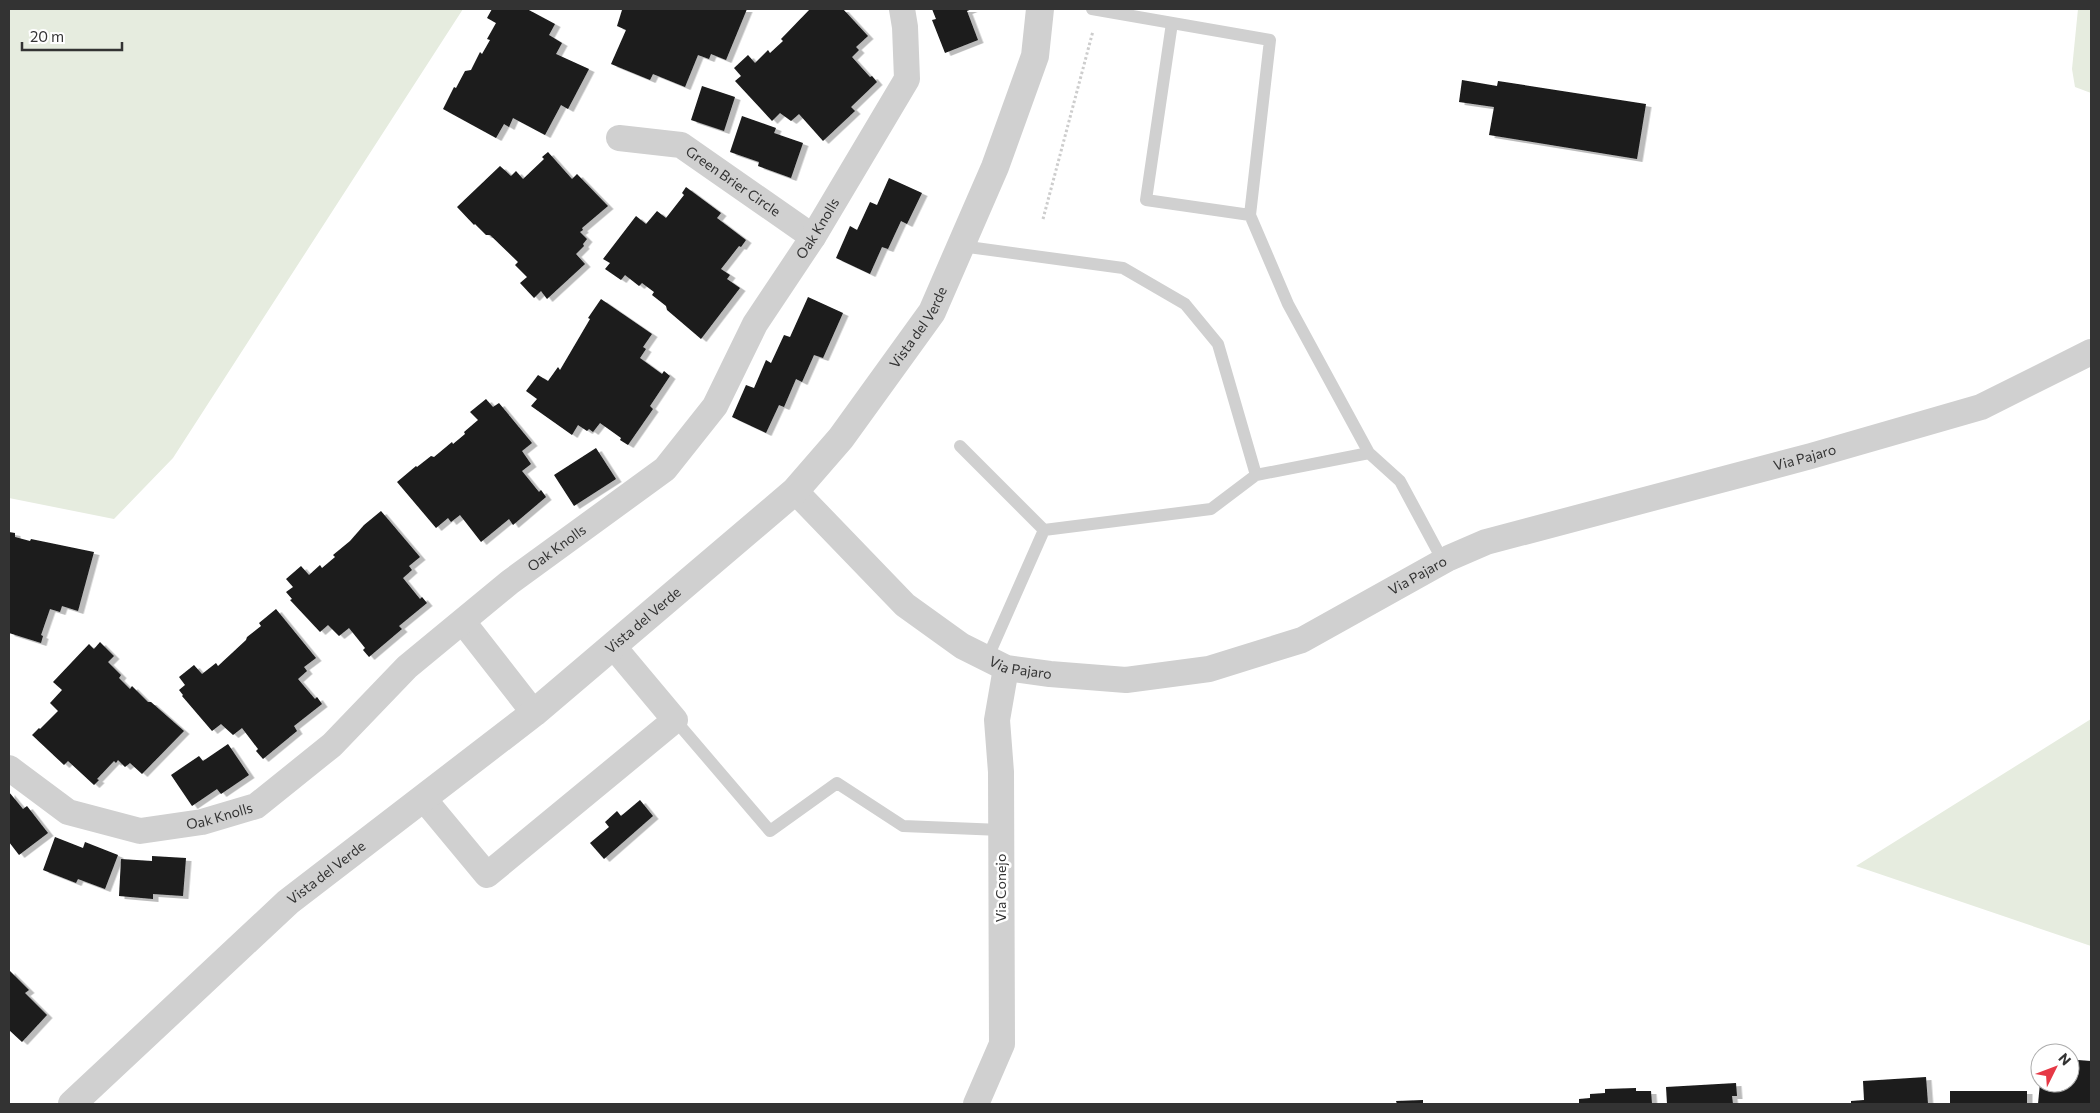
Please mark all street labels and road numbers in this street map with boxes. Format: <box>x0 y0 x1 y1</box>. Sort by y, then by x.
street label: Green Brier Circle <box>683 142 784 220</box>
street label: Oak Knolls <box>792 195 842 262</box>
street label: Vista del Verde <box>885 284 950 371</box>
street label: Via Pajaro <box>1772 440 1838 474</box>
street label: Oak Knolls <box>524 521 589 575</box>
street label: Via Pajaro <box>1385 552 1449 598</box>
street label: Vista del Verde <box>601 583 684 657</box>
street label: Via Pajaro <box>986 652 1053 682</box>
street label: Oak Knolls <box>185 798 255 832</box>
street label: Vista del Verde <box>284 837 368 908</box>
street label: Via Conejo <box>992 854 1009 922</box>

